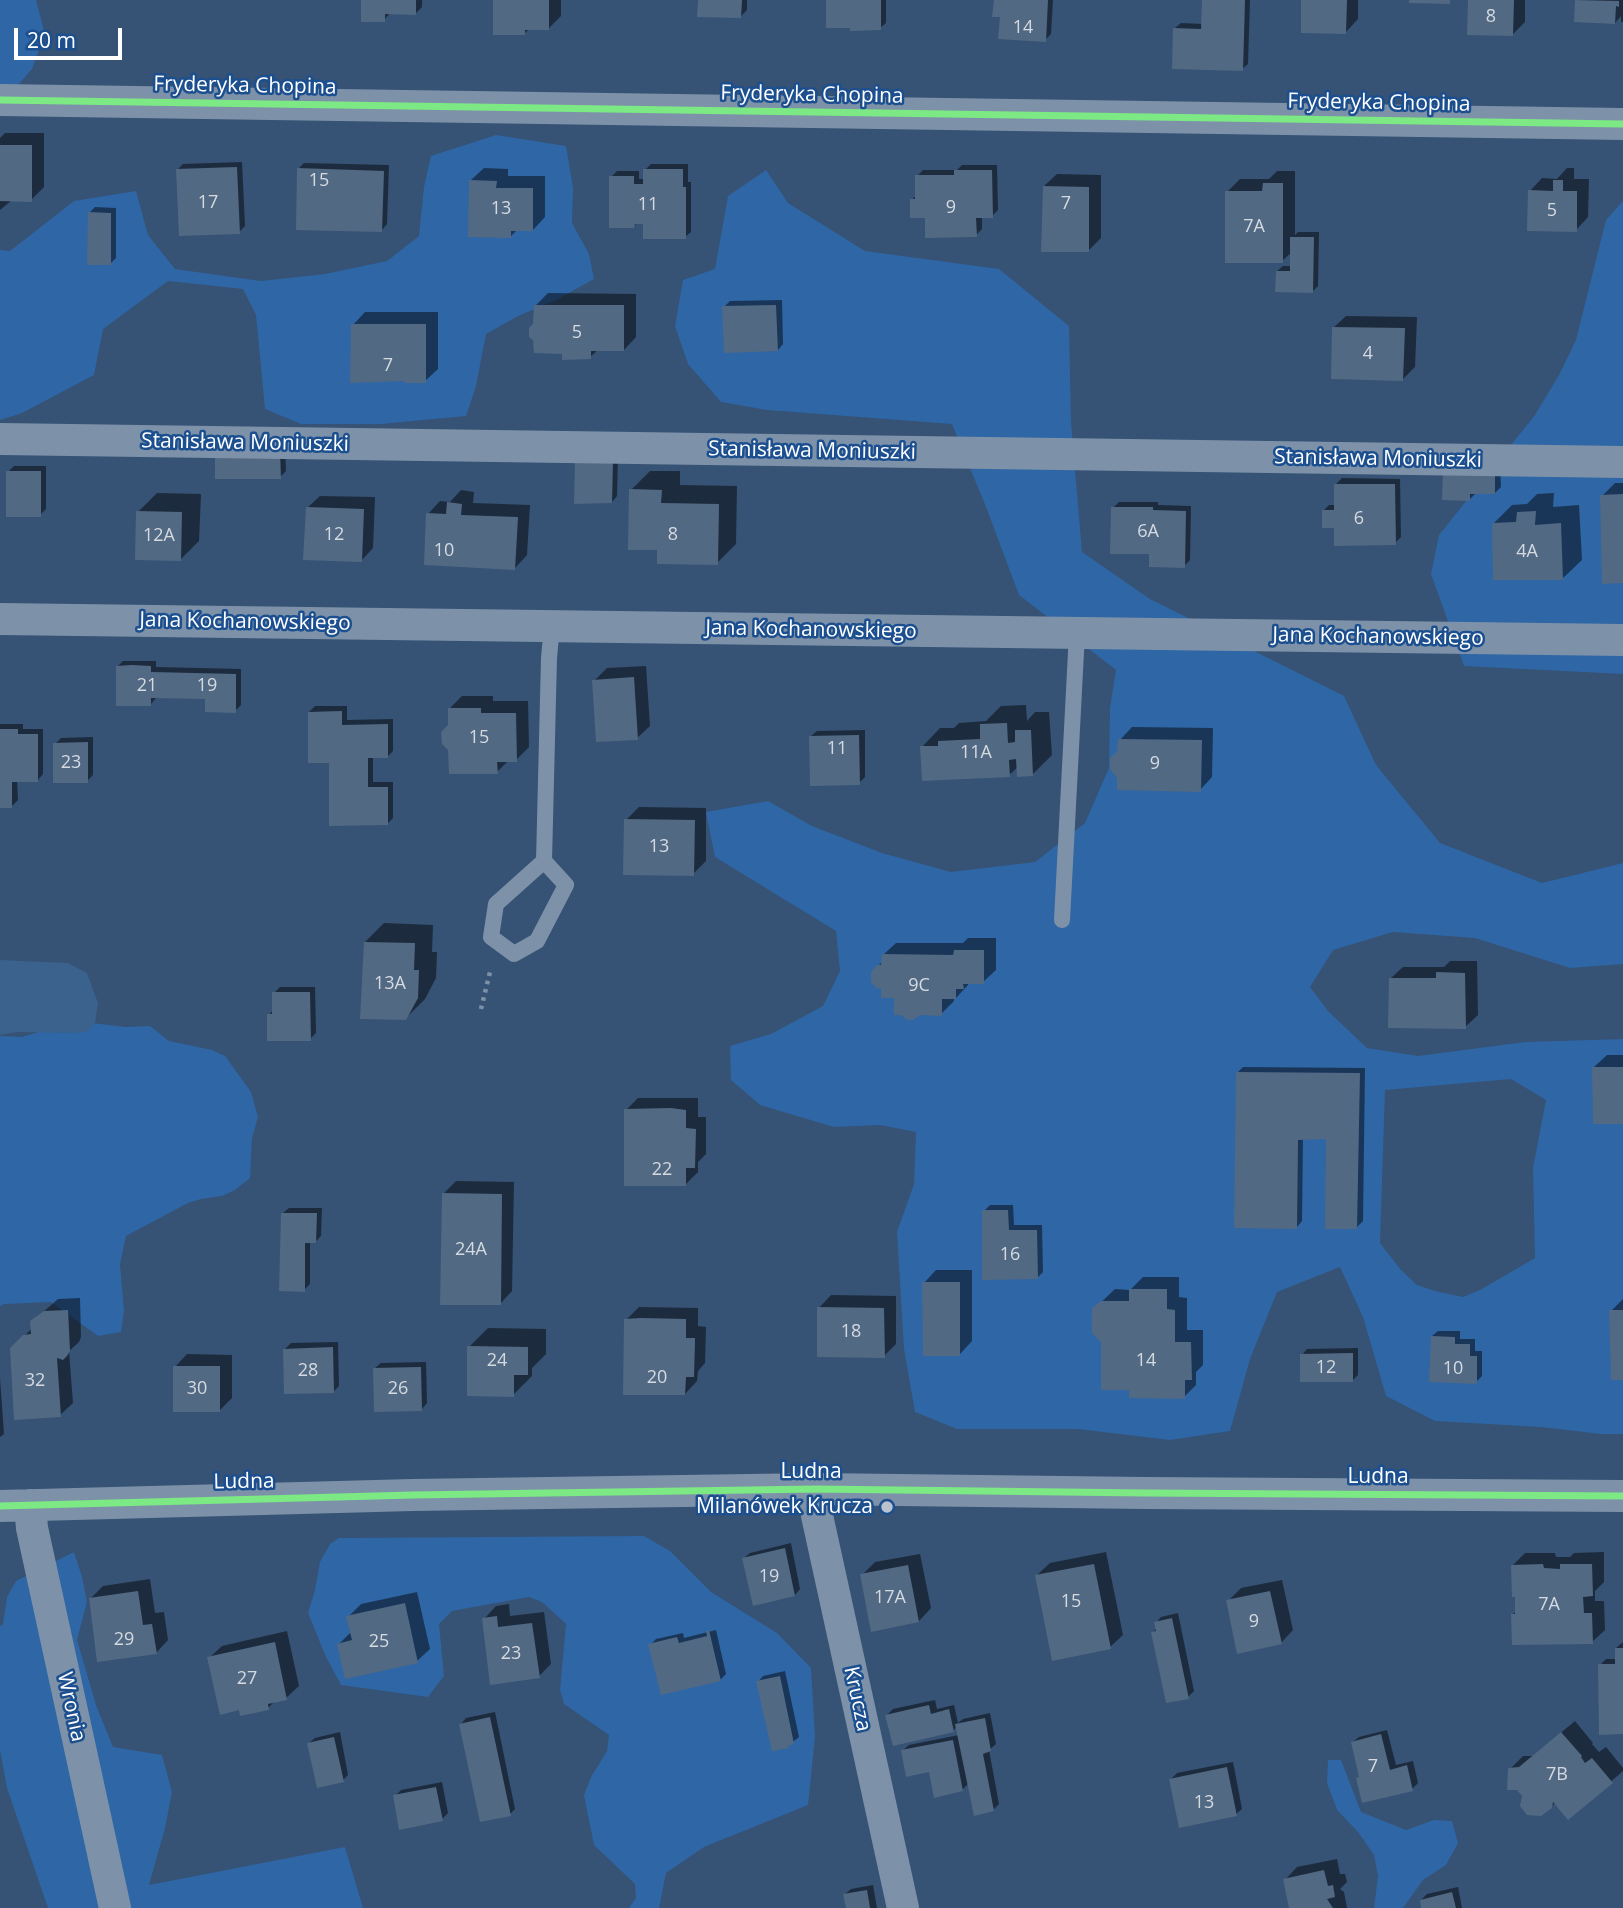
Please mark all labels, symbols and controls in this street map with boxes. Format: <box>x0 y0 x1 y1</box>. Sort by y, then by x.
house number: 8 <box>1486 6 1496 28</box>
scale bar <box>18 14 126 58</box>
house number: 14 <box>1013 17 1033 39</box>
text: 20 m <box>27 26 76 54</box>
street label: Fryderyka Chopina <box>153 72 337 100</box>
street label: Fryderyka Chopina <box>720 81 904 109</box>
street label: Fryderyka Chopina <box>1287 89 1471 117</box>
house number: 15 <box>309 170 329 192</box>
house number: 17 <box>198 192 218 214</box>
house number: 7 <box>1061 193 1071 215</box>
house number: 11 <box>638 194 658 216</box>
house number: 9 <box>946 197 956 219</box>
house number: 13 <box>491 198 511 220</box>
house number: 5 <box>1547 200 1557 222</box>
house number: 7A <box>1243 216 1265 238</box>
house number: 5 <box>572 322 582 344</box>
house number: 4 <box>1363 343 1373 365</box>
house number: 7 <box>383 355 393 377</box>
street label: Stanisława Moniuszki <box>141 429 349 457</box>
street label: Stanisława Moniuszki <box>708 437 916 465</box>
street label: Stanisława Moniuszki <box>1274 445 1482 473</box>
house number: 6 <box>1354 508 1364 530</box>
house number: 6A <box>1137 521 1159 543</box>
house number: 12 <box>324 524 344 546</box>
house number: 8 <box>668 524 678 546</box>
house number: 12A <box>143 525 175 547</box>
house number: 10 <box>434 540 454 562</box>
house number: 4A <box>1516 541 1538 563</box>
street label: Jana Kochanowskiego <box>139 608 351 636</box>
street label: Jana Kochanowskiego <box>705 616 917 644</box>
street label: Jana Kochanowskiego <box>1272 623 1484 651</box>
house number: 21 <box>137 675 157 697</box>
house number: 19 <box>197 675 217 697</box>
house number: 15 <box>469 727 489 749</box>
house number: 11 <box>827 738 847 760</box>
house number: 11A <box>960 742 992 764</box>
house number: 23 <box>61 752 81 774</box>
house number: 9 <box>1150 753 1160 775</box>
house number: 13 <box>649 836 669 858</box>
house number: 13A <box>374 973 406 995</box>
house number: 9C <box>908 975 930 997</box>
house number: 22 <box>652 1159 672 1181</box>
house number: 24A <box>455 1239 487 1261</box>
house number: 16 <box>1000 1244 1020 1266</box>
house number: 18 <box>841 1321 861 1343</box>
house number: 24 <box>487 1350 507 1372</box>
house number: 14 <box>1136 1350 1156 1372</box>
house number: 12 <box>1316 1357 1336 1379</box>
house number: 10 <box>1443 1358 1463 1380</box>
house number: 28 <box>298 1360 318 1382</box>
house number: 20 <box>647 1367 667 1389</box>
house number: 32 <box>25 1370 45 1392</box>
house number: 30 <box>187 1378 207 1400</box>
house number: 26 <box>388 1378 408 1400</box>
street label: Ludna <box>780 1459 842 1485</box>
street label: Ludna <box>1347 1464 1409 1490</box>
street label: Ludna <box>213 1469 275 1495</box>
place label: Milanówek Krucza <box>696 1494 873 1520</box>
marker: Milanówek Krucza <box>879 1499 895 1515</box>
house number: 19 <box>759 1566 779 1588</box>
house number: 17A <box>874 1587 906 1609</box>
house number: 15 <box>1061 1591 1081 1613</box>
house number: 7A <box>1538 1594 1560 1616</box>
house number: 9 <box>1249 1611 1259 1633</box>
house number: 29 <box>114 1629 134 1651</box>
house number: 25 <box>369 1631 389 1653</box>
house number: 23 <box>501 1643 521 1665</box>
street label: Krucza <box>838 1664 876 1734</box>
house number: 27 <box>237 1668 257 1690</box>
street label: Wronia <box>51 1670 91 1744</box>
house number: 7 <box>1368 1756 1378 1778</box>
house number: 7B <box>1546 1764 1568 1786</box>
house number: 13 <box>1194 1792 1214 1814</box>

